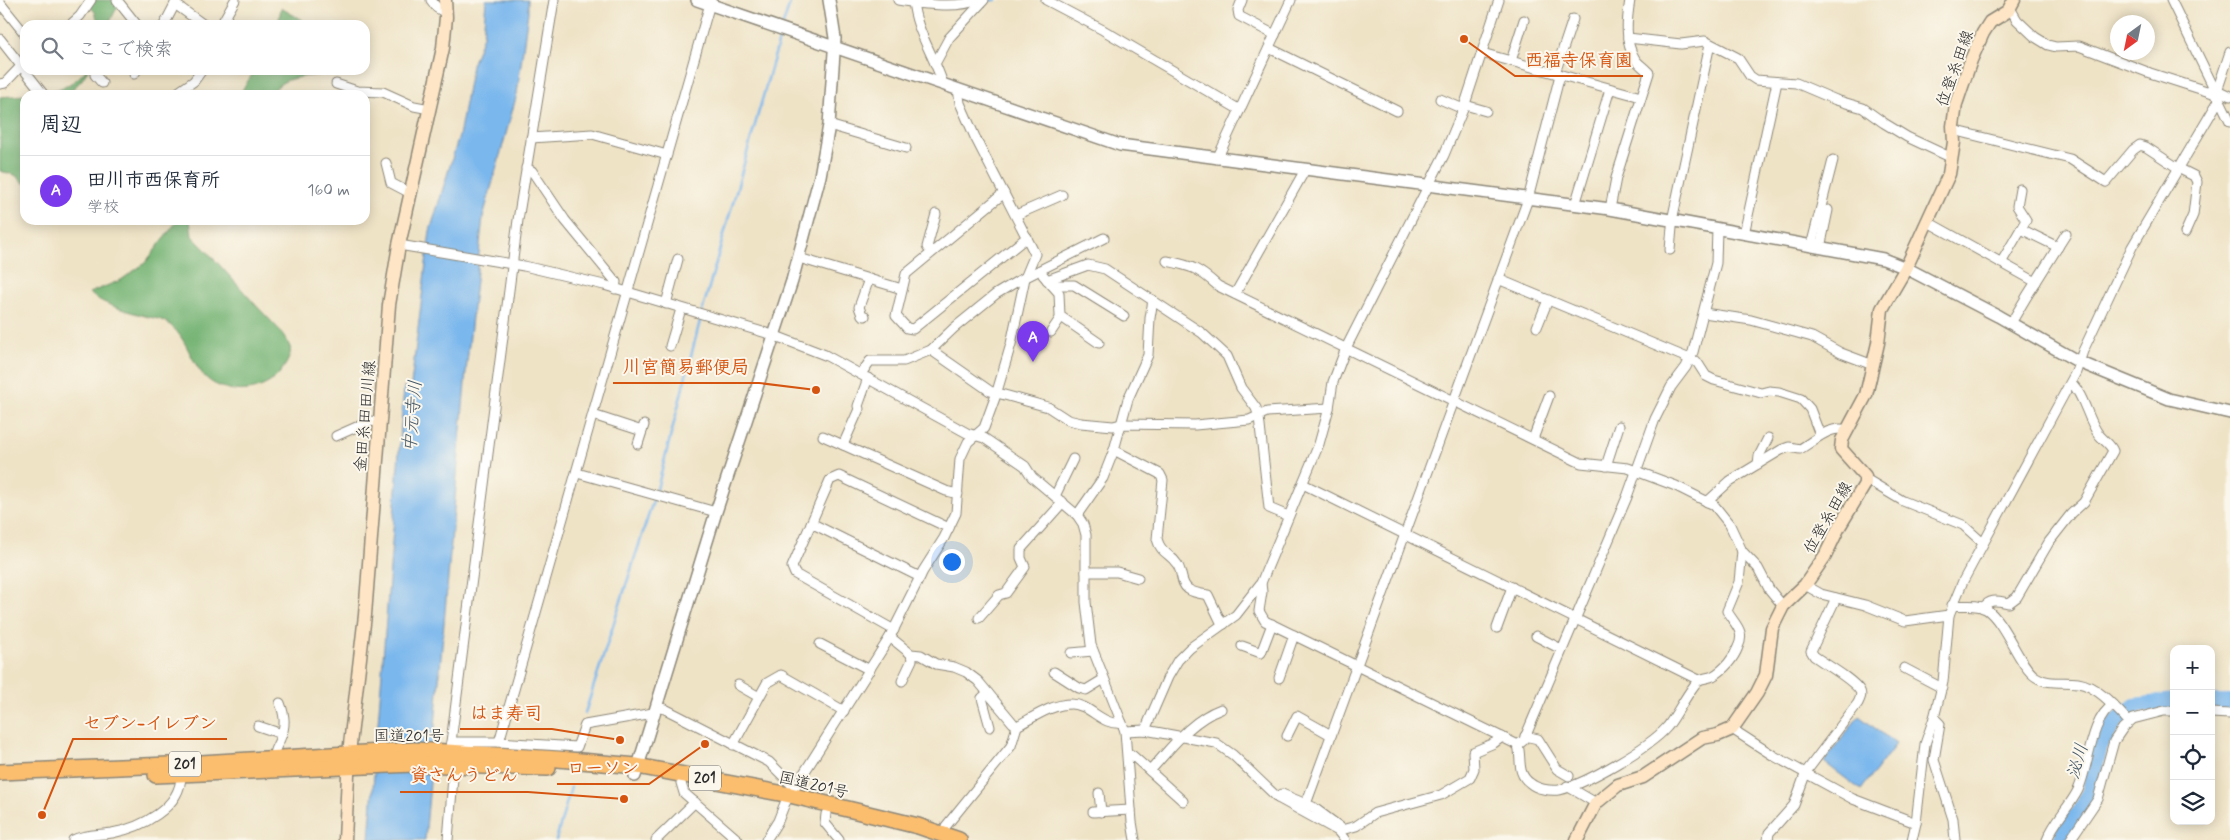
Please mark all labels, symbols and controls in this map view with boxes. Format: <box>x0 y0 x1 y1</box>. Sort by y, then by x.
north arrow <box>2110 15 2155 60</box>
search box <box>20 20 370 75</box>
street label: 位登糸田線 <box>1932 27 1979 110</box>
icon: search <box>38 34 66 62</box>
text: ここで検索 <box>78 37 173 62</box>
callout: 西福寺保育園 <box>1515 43 1643 76</box>
text: 西福寺保育園 <box>1525 49 1633 73</box>
text: 周辺 <box>40 111 82 139</box>
text: 田川市西保育所 <box>87 168 220 193</box>
text: A <box>51 180 61 201</box>
text: 160 m <box>307 180 350 201</box>
text: 学校 <box>87 197 119 218</box>
pin: A <box>1017 321 1049 362</box>
callout: 川宮簡易郵便局 <box>613 350 759 383</box>
text: 川宮簡易郵便局 <box>623 356 749 380</box>
street label: 金田糸田田川線 <box>350 359 381 473</box>
water label: 中元寺川 <box>398 379 428 453</box>
street label: 位登糸田線 <box>1799 478 1857 558</box>
your location <box>939 549 965 575</box>
map controls <box>2170 645 2215 825</box>
button: + <box>2170 645 2215 690</box>
button: − <box>2170 690 2215 735</box>
callout: はま寿司 <box>460 696 552 729</box>
text: はま寿司 <box>470 702 542 726</box>
callout: セブン-イレブン <box>73 706 227 739</box>
text: セブン-イレブン <box>83 712 217 736</box>
street label: 国道201号 <box>373 726 445 747</box>
button: locate <box>2170 735 2215 780</box>
water label: 泌川 <box>2061 741 2094 782</box>
callout: ローソン <box>557 751 649 784</box>
road number: 201 <box>169 752 201 776</box>
text: ローソン <box>567 757 639 781</box>
callout: 資さんうどん <box>400 759 528 792</box>
text: 資さんうどん <box>410 764 518 788</box>
road number: 201 <box>689 766 721 790</box>
street label: 国道201号 <box>777 767 851 804</box>
button: layers <box>2170 780 2215 825</box>

